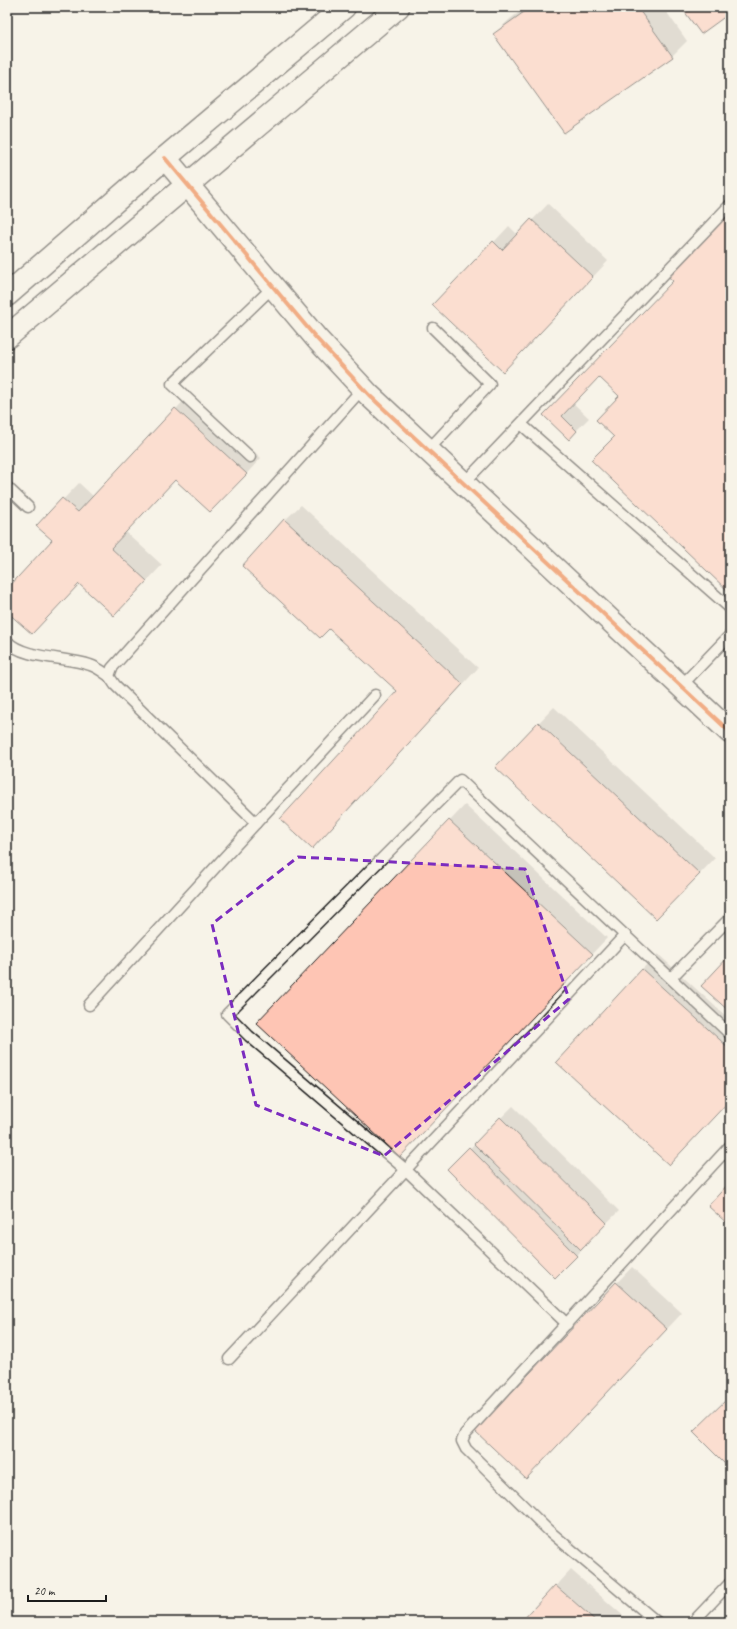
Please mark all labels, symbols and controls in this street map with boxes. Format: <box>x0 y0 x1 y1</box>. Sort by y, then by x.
scale bar <box>28 1577 106 1603</box>
text: 20 m <box>34 1583 56 1599</box>

